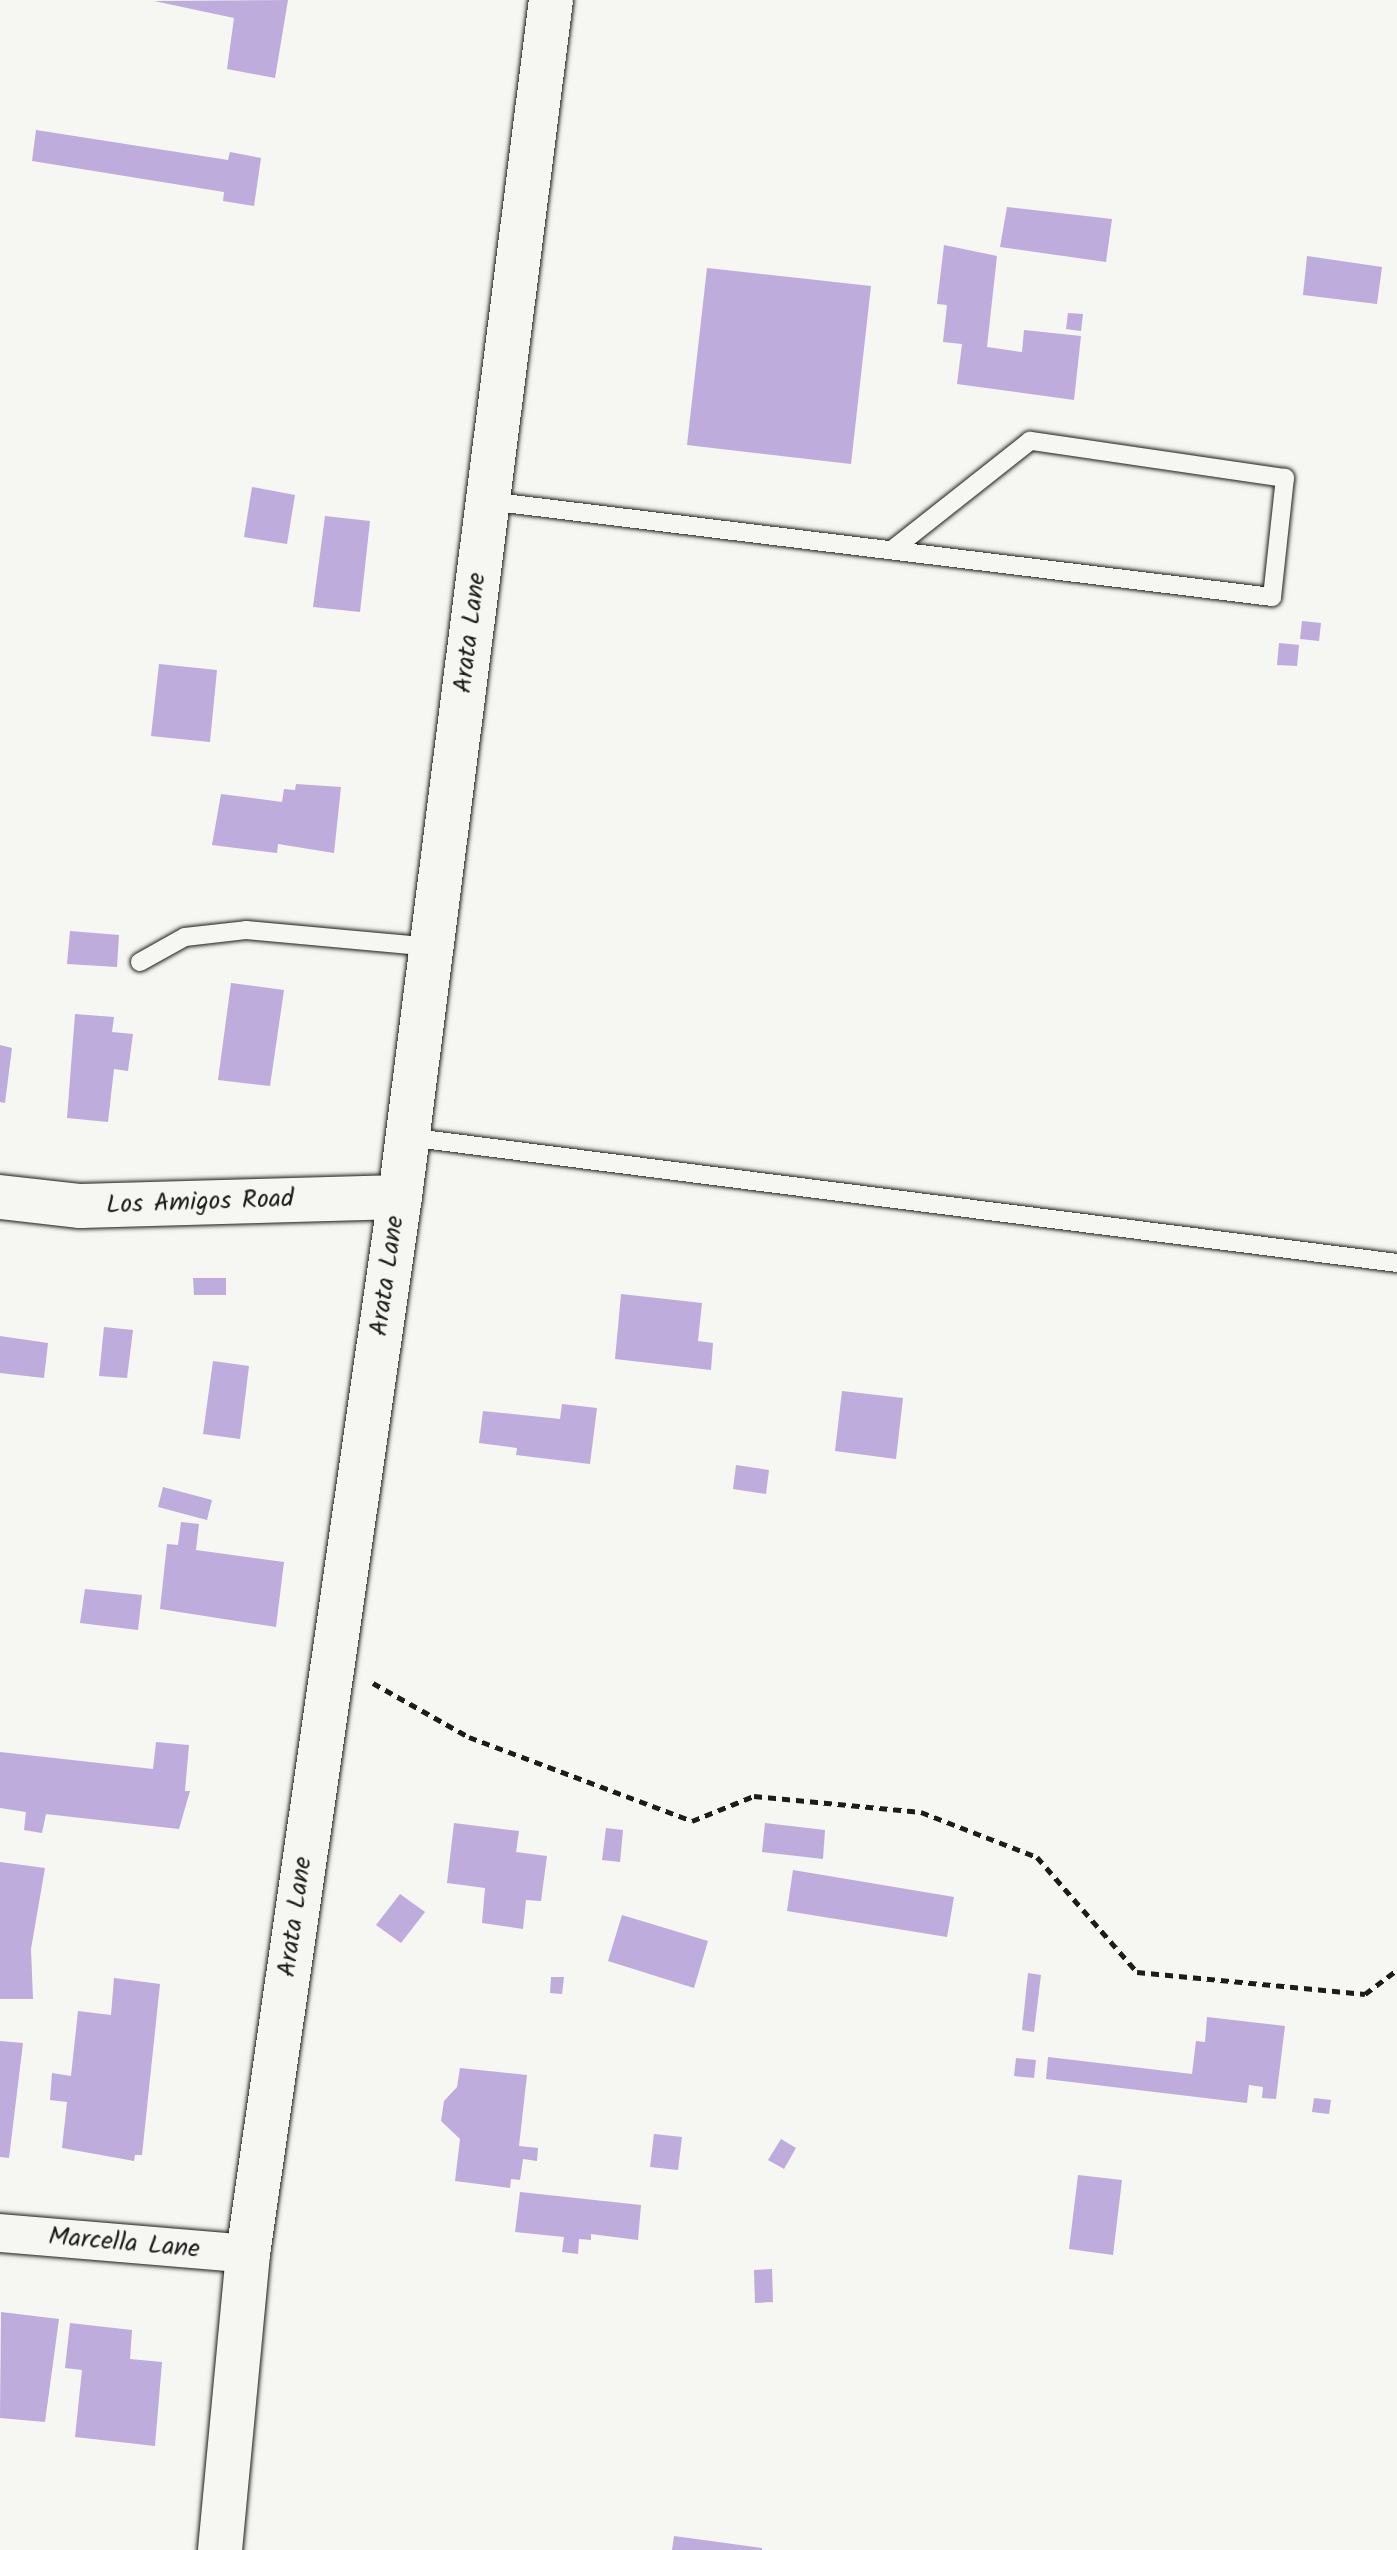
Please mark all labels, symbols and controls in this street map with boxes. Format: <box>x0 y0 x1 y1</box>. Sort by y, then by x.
street label: Arata Lane <box>448 571 494 695</box>
street label: Los Amigos Road <box>106 1184 294 1222</box>
street label: Arata Lane <box>364 1214 412 1338</box>
street label: Arata Lane <box>272 1855 320 1979</box>
street label: Marcella Lane <box>47 2222 201 2266</box>

